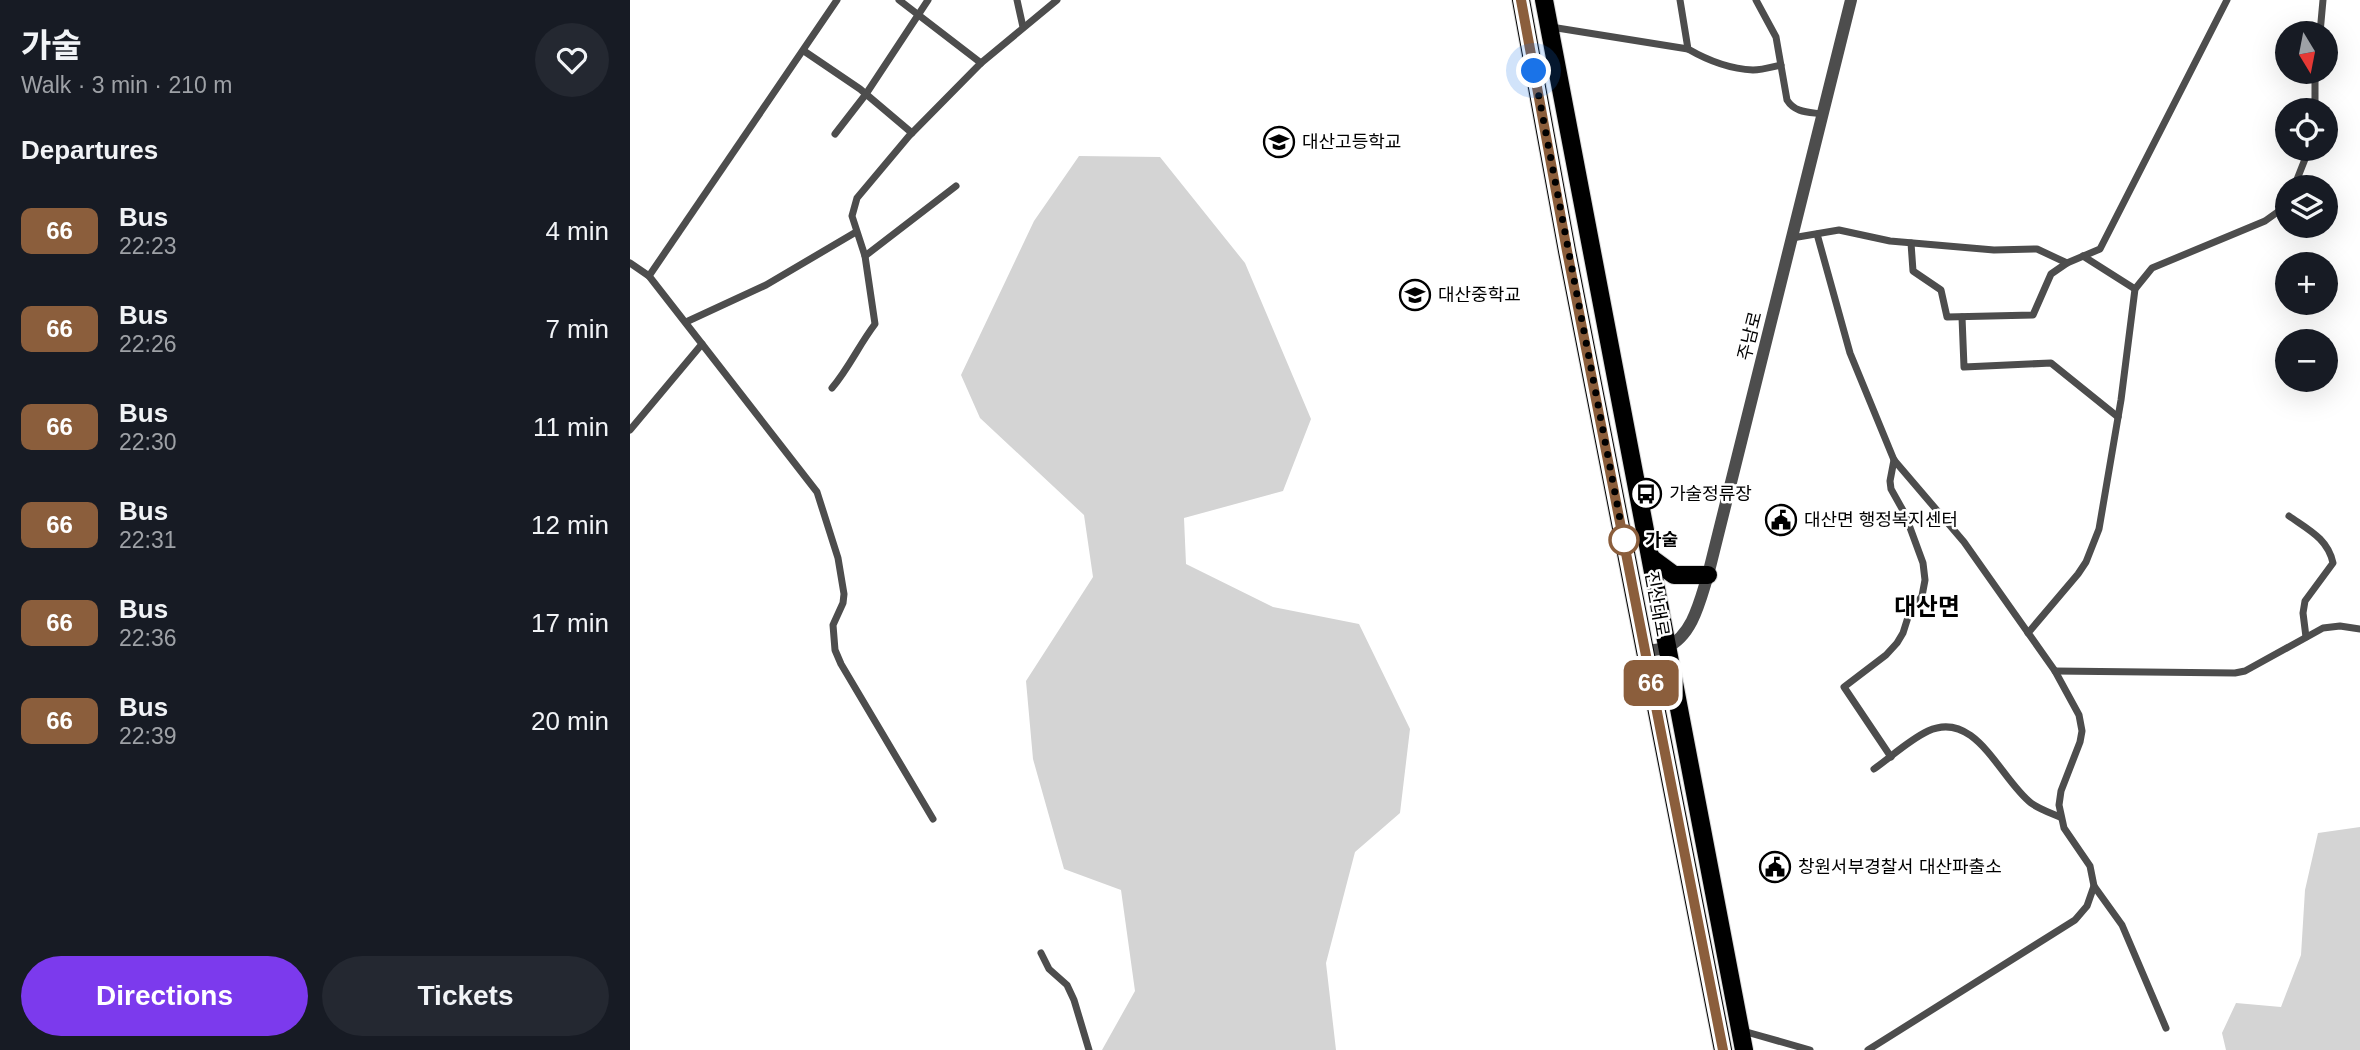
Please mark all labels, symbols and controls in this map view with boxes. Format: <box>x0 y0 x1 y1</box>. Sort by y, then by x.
north arrow <box>2275 21 2338 84</box>
map controls <box>2275 21 2338 392</box>
button: heart <box>535 23 609 97</box>
text: 가술 <box>21 27 82 64</box>
your location <box>1516 53 1551 88</box>
text: Walk · 3 min · 210 m <box>21 72 232 98</box>
button: locate <box>2275 98 2338 161</box>
school or university icon: 대산고등학교 <box>1262 125 1296 159</box>
place label: 대산고등학교 <box>1302 132 1401 152</box>
text: Departures <box>21 135 158 165</box>
button: layers <box>2275 175 2338 238</box>
text: Bus <box>119 202 168 232</box>
text: 4 min <box>545 216 609 246</box>
text: 66 <box>46 217 73 244</box>
text: 22:23 <box>119 233 177 259</box>
button: + <box>2275 252 2338 315</box>
school or university icon: 대산중학교 <box>1398 278 1432 312</box>
place label: 대산중학교 <box>1438 285 1521 305</box>
text: Bus <box>119 300 168 330</box>
street label: 주남로 <box>1734 309 1766 363</box>
text: 7 min <box>545 314 609 344</box>
text: 66 <box>46 315 73 342</box>
button: − <box>2275 329 2338 392</box>
text: 22:26 <box>119 331 177 357</box>
text: Bus <box>119 398 168 428</box>
text: 11 min <box>533 412 609 442</box>
text: 66 <box>46 413 73 440</box>
text: 22:30 <box>119 429 177 455</box>
bus stop icon: 가술정류장 <box>1629 477 1663 511</box>
place label: 가술정류장 <box>1669 484 1752 504</box>
text: Bus <box>119 496 168 526</box>
public building icon: 대산면 행정복지센터 <box>1764 503 1798 537</box>
text: 12 min <box>531 510 609 540</box>
place label: 대산면 행정복지센터 <box>1804 510 1958 530</box>
text: 66 <box>46 511 73 538</box>
marker: 가술 <box>1609 525 1639 555</box>
text: 22:31 <box>119 527 177 553</box>
place label: 가술 <box>1645 530 1678 550</box>
street label: 진산대로 <box>1641 570 1673 638</box>
district label: 대산면 <box>1894 593 1960 620</box>
text: Bus <box>119 594 168 624</box>
text: 17 min <box>531 608 609 638</box>
text: 66 <box>46 609 73 636</box>
text: 22:36 <box>119 625 177 651</box>
line badge: 66 <box>1620 660 1682 706</box>
text: 66 <box>1638 669 1664 696</box>
text: Bus <box>119 692 168 722</box>
text: 20 min <box>531 706 609 736</box>
text: 66 <box>46 707 73 734</box>
text: 22:39 <box>119 723 177 749</box>
public building icon: 창원서부경찰서 대산파출소 <box>1758 850 1792 884</box>
place label: 창원서부경찰서 대산파출소 <box>1798 857 2002 877</box>
button: Directions <box>21 956 308 1036</box>
button: Tickets <box>322 956 609 1036</box>

